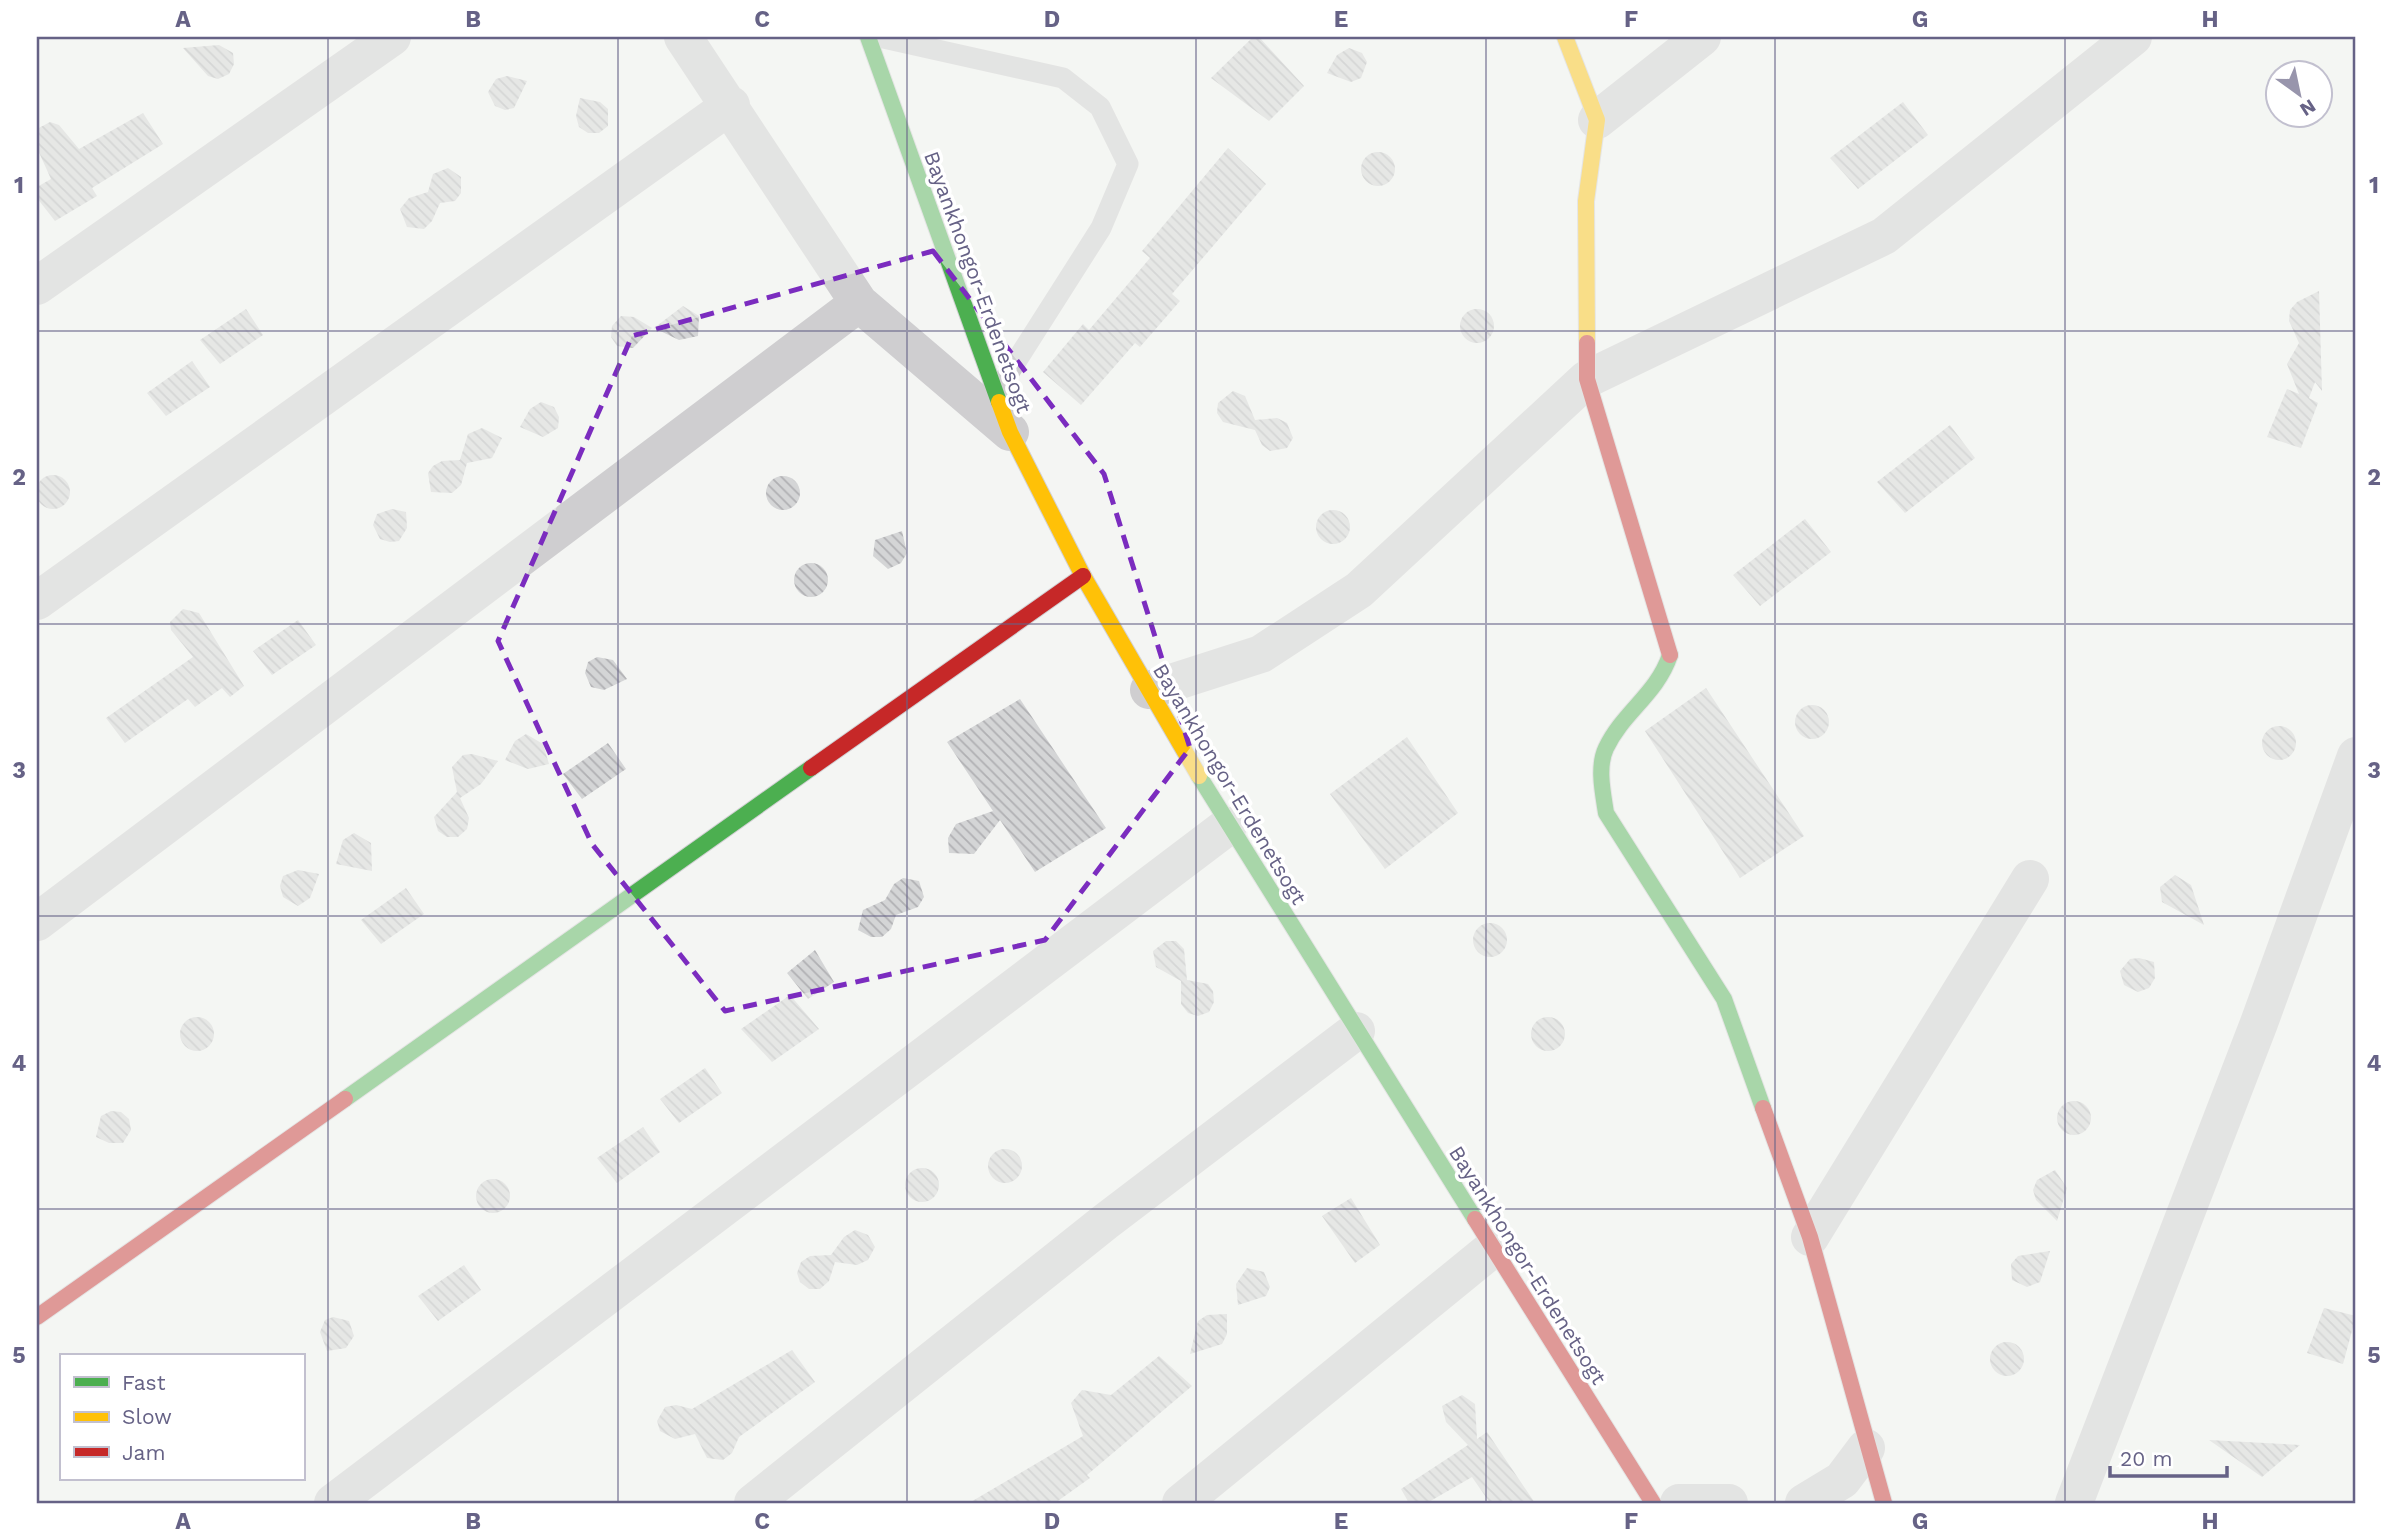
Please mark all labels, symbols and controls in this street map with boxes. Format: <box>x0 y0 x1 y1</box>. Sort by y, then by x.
text: A <box>175 6 191 33</box>
text: B <box>465 6 481 33</box>
text: C <box>754 6 770 33</box>
text: D <box>1044 6 1060 33</box>
text: E <box>1334 6 1348 33</box>
text: F <box>1624 6 1638 33</box>
text: G <box>1912 6 1928 33</box>
text: H <box>2201 6 2219 33</box>
north arrow <box>2264 60 2334 130</box>
text: N <box>2296 94 2320 121</box>
street label: Bayankhongor-Erdenetsogt <box>919 148 1037 416</box>
text: 1 <box>14 172 24 199</box>
text: 1 <box>2369 172 2379 199</box>
text: 2 <box>12 464 26 491</box>
text: 2 <box>2367 464 2381 491</box>
street label: Bayankhongor-Erdenetsogt <box>1148 659 1312 909</box>
text: 3 <box>12 757 26 784</box>
text: 3 <box>2367 757 2381 784</box>
text: 4 <box>12 1050 27 1077</box>
text: 4 <box>2367 1050 2382 1077</box>
street label: Bayankhongor-Erdenetsogt <box>1444 1141 1612 1389</box>
text: 5 <box>12 1342 26 1369</box>
text: 5 <box>2367 1342 2381 1369</box>
legend <box>60 1354 304 1480</box>
text: Fast <box>122 1370 166 1395</box>
text: Slow <box>122 1404 172 1429</box>
scale bar <box>2110 1435 2227 1479</box>
text: Jam <box>122 1440 165 1465</box>
text: 20 m <box>2120 1446 2172 1471</box>
text: A <box>175 1508 191 1535</box>
text: B <box>465 1508 481 1535</box>
text: C <box>754 1508 770 1535</box>
text: D <box>1044 1508 1060 1535</box>
text: E <box>1334 1508 1348 1535</box>
text: F <box>1624 1508 1638 1535</box>
text: G <box>1912 1508 1928 1535</box>
text: H <box>2201 1508 2219 1535</box>

